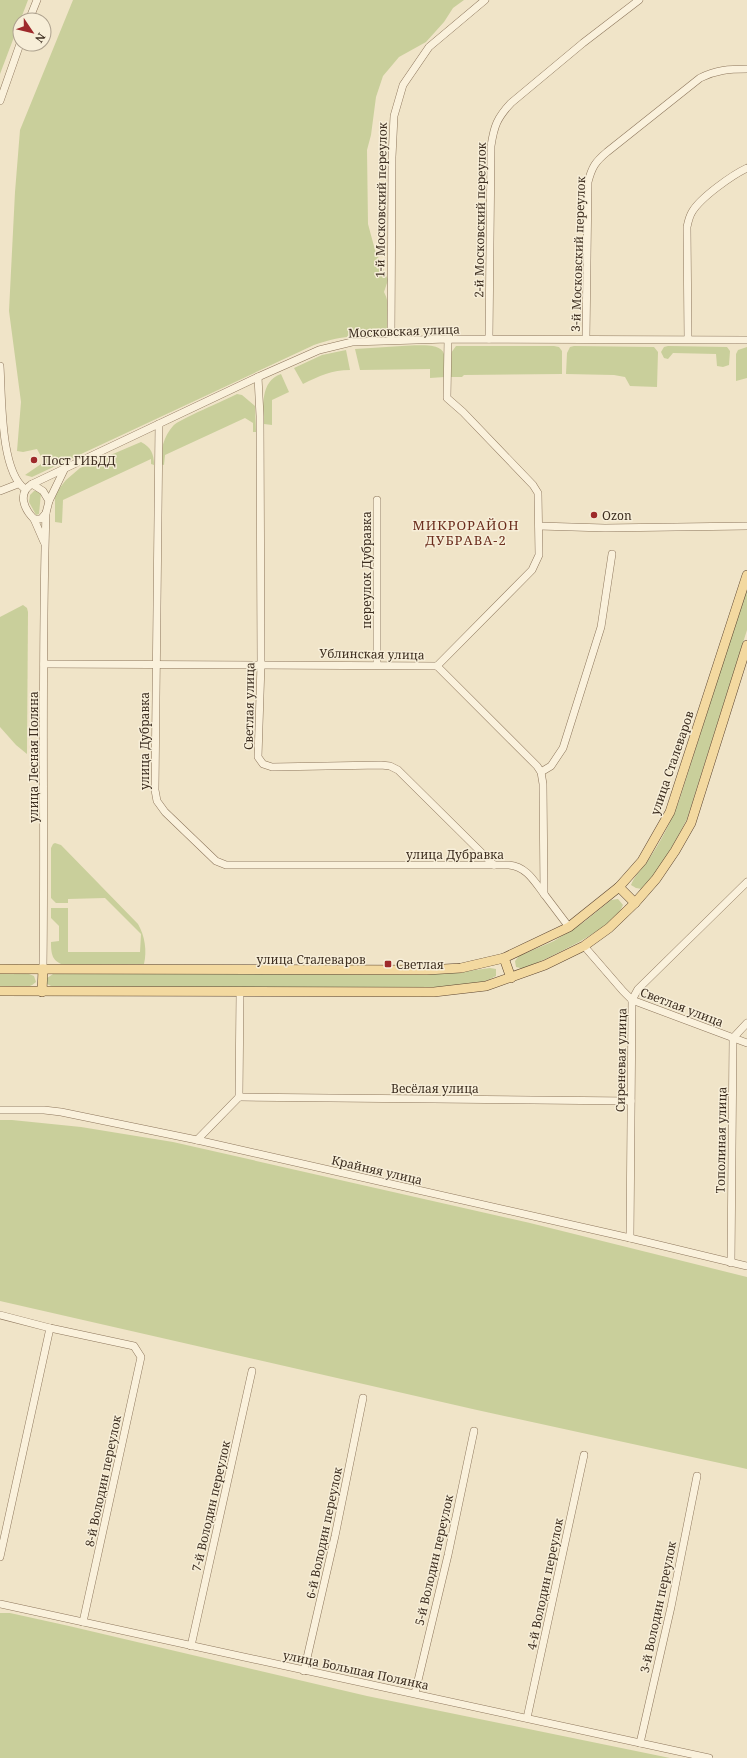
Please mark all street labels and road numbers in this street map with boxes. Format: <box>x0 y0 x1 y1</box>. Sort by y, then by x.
street label: 1-й Московский переулок <box>371 121 391 278</box>
street label: 2-й Московский переулок <box>470 141 490 298</box>
street label: 3-й Московский переулок <box>567 175 589 332</box>
street label: Московская улица <box>348 321 460 341</box>
street label: переулок Дубравка <box>358 511 375 629</box>
street label: Ублинская улица <box>319 645 425 663</box>
street label: Светлая улица <box>240 662 258 750</box>
street label: улица Лесная Поляна <box>25 691 42 823</box>
street label: улица Дубравка <box>136 692 153 790</box>
street label: улица Сталеваров <box>646 708 698 817</box>
street label: улица Дубравка <box>406 846 504 863</box>
street label: улица Сталеваров <box>256 951 366 968</box>
street label: Светлая улица <box>638 983 726 1031</box>
street label: Сиреневая улица <box>612 1007 630 1112</box>
street label: Весёлая улица <box>391 1080 479 1097</box>
street label: Тополиная улица <box>712 1086 730 1193</box>
street label: Крайняя улица <box>330 1151 424 1189</box>
street label: 8-й Володин переулок <box>81 1413 125 1548</box>
street label: 7-й Володин переулок <box>188 1438 235 1573</box>
street label: 6-й Володин переулок <box>302 1465 346 1600</box>
street label: 5-й Володин переулок <box>411 1492 458 1627</box>
street label: 4-й Володин переулок <box>523 1516 567 1651</box>
street label: 3-й Володин переулок <box>636 1539 680 1674</box>
street label: улица Большая Полянка <box>281 1646 431 1694</box>

